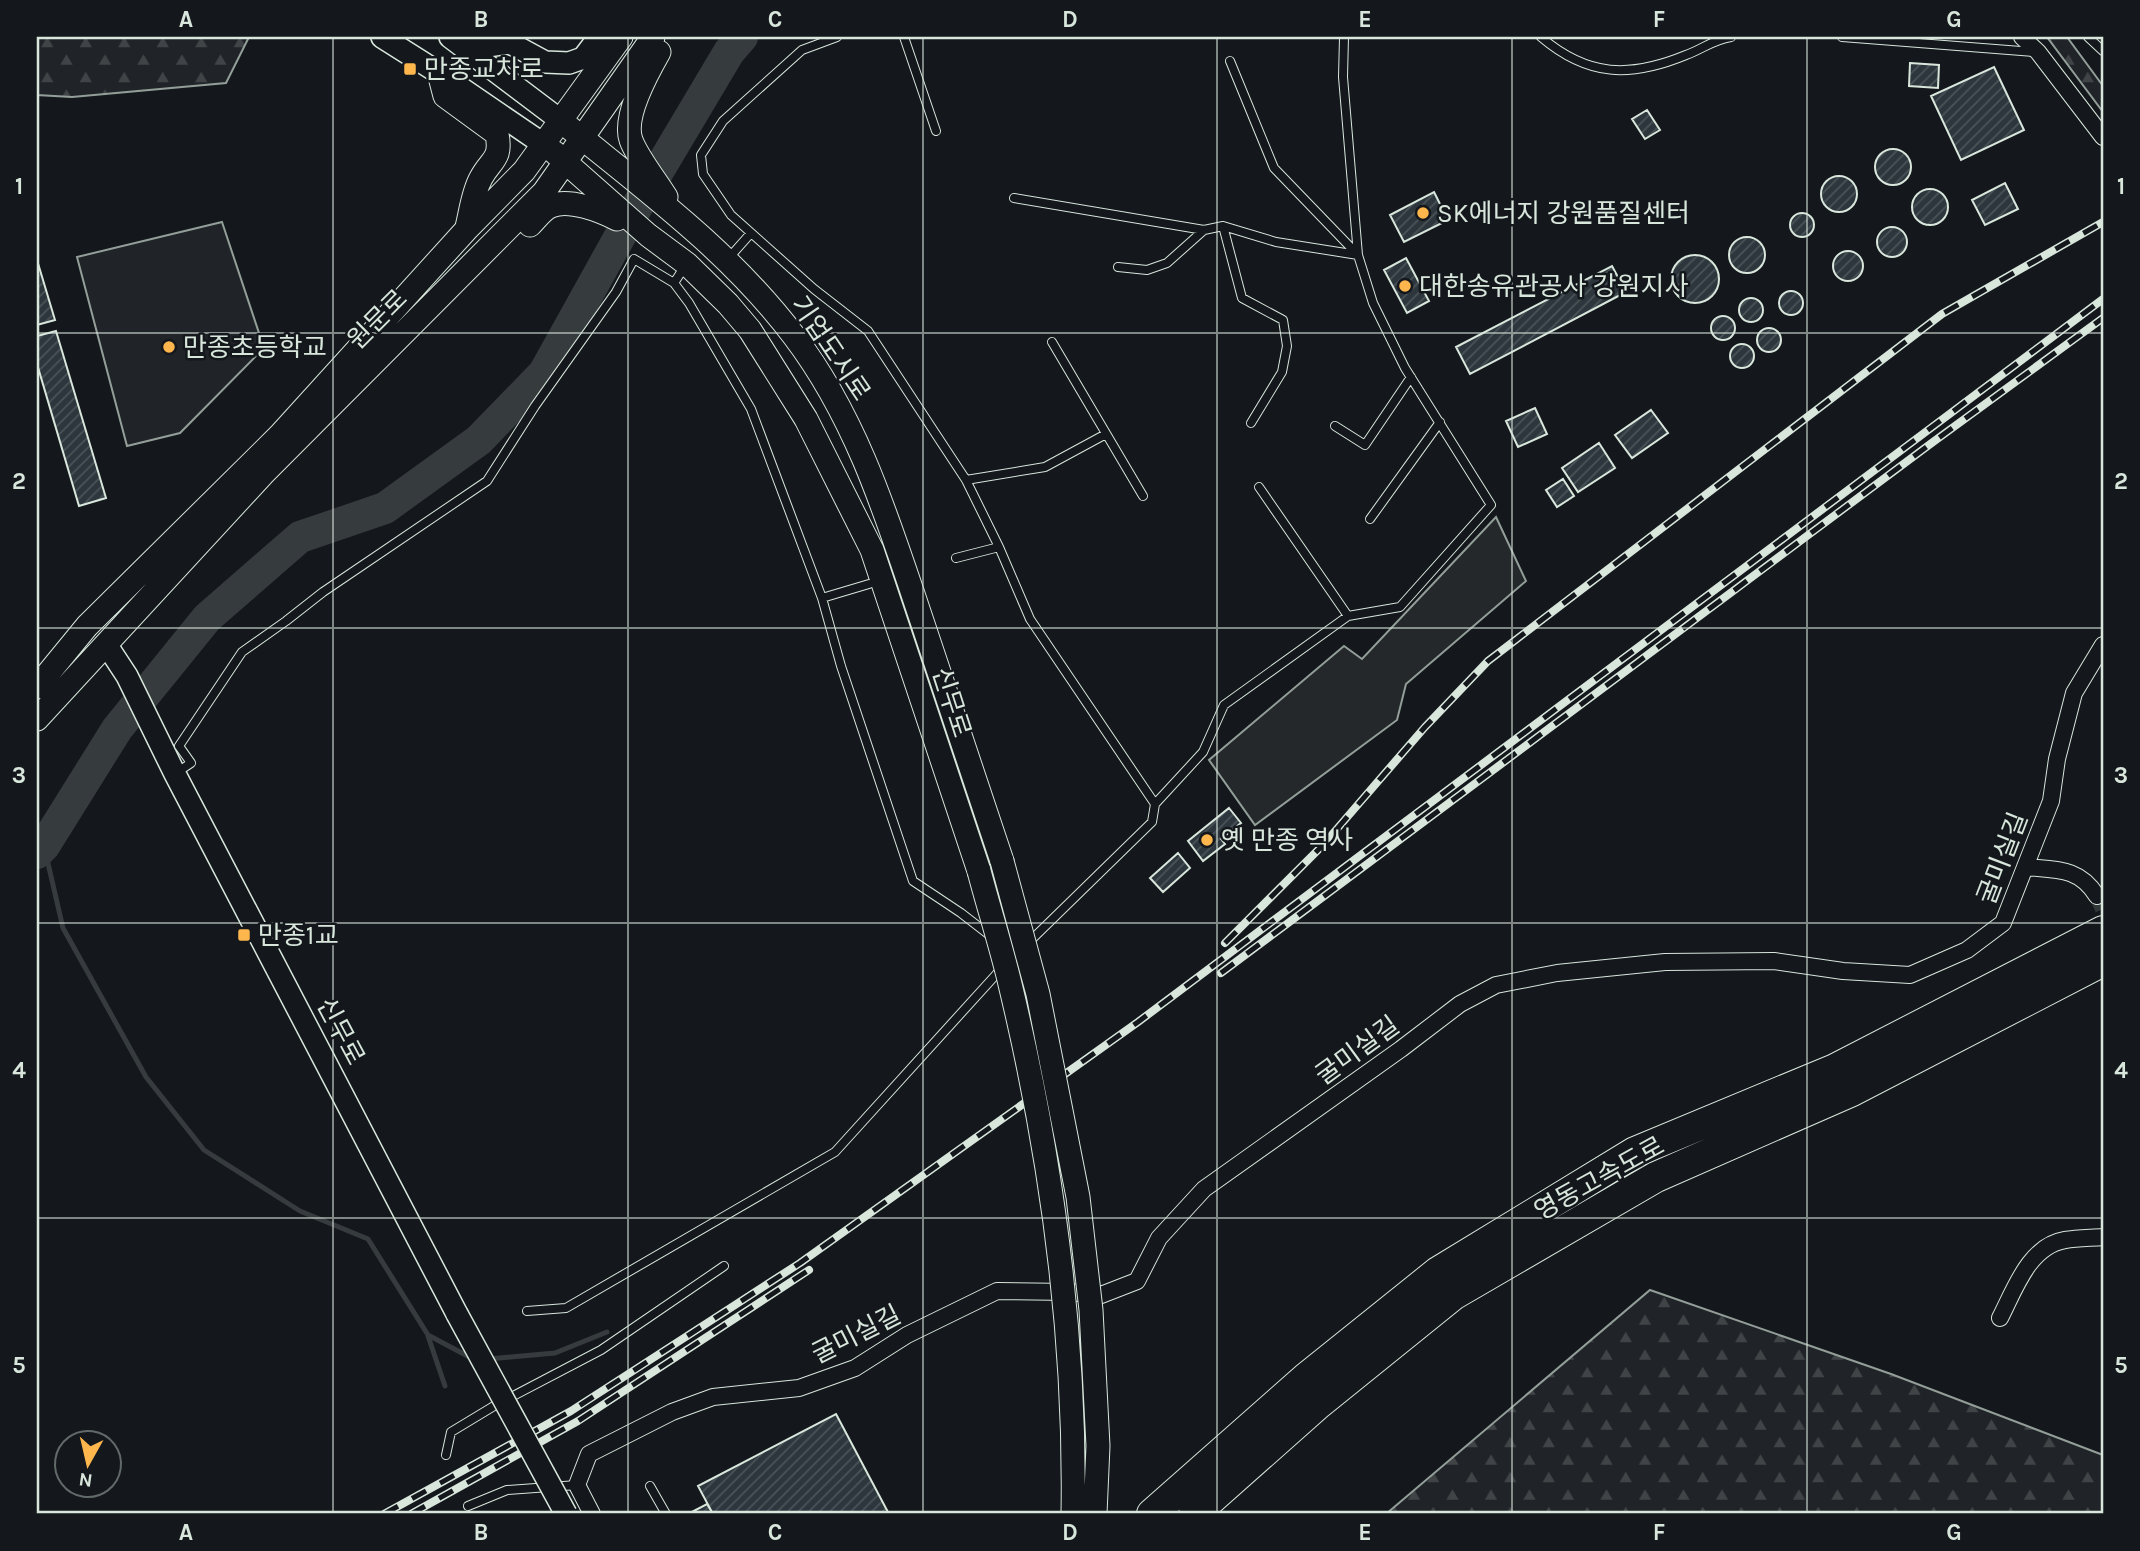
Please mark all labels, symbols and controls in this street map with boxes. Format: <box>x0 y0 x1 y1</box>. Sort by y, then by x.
text: A <box>179 6 193 33</box>
text: B <box>474 6 488 33</box>
text: C <box>768 6 782 33</box>
text: D <box>1062 6 1078 33</box>
text: E <box>1358 6 1372 33</box>
text: F <box>1653 6 1665 33</box>
text: G <box>1946 6 1962 33</box>
place label: 만종교차로 <box>424 54 544 85</box>
marker: 만종교차로 <box>402 61 418 77</box>
text: 1 <box>15 173 23 200</box>
text: 1 <box>2117 173 2125 200</box>
place label: SK에너지 강원품질센터 <box>1437 198 1690 229</box>
marker: SK에너지 강원품질센터 <box>1415 205 1431 221</box>
place label: 대한송유관공사 강원지사 <box>1419 271 1688 302</box>
marker: 대한송유관공사 강원지사 <box>1397 278 1413 294</box>
street label: 원문로 <box>341 283 414 356</box>
street label: 기업도시로 <box>784 290 877 407</box>
place label: 만종초등학교 <box>183 332 327 363</box>
marker: 만종초등학교 <box>161 339 177 355</box>
text: 2 <box>12 468 26 495</box>
text: 2 <box>2114 468 2128 495</box>
street label: 신무로 <box>926 663 977 741</box>
text: 3 <box>12 762 26 789</box>
text: 3 <box>2114 762 2128 789</box>
street label: 굴미실길 <box>1971 808 2034 908</box>
place label: 옛 만종 역사 <box>1221 825 1353 856</box>
marker: 옛 만종 역사 <box>1199 832 1215 848</box>
place label: 만종1교 <box>258 920 338 951</box>
marker: 만종1교 <box>236 927 252 943</box>
street label: 신무로 <box>310 992 371 1070</box>
street label: 굴미실길 <box>1309 1010 1405 1091</box>
text: 4 <box>12 1057 26 1084</box>
text: 4 <box>2114 1057 2128 1084</box>
street label: 영동고속도로 <box>1529 1130 1670 1227</box>
street label: 굴미실길 <box>807 1299 906 1370</box>
text: 5 <box>12 1352 26 1379</box>
text: 5 <box>2114 1352 2128 1379</box>
north arrow <box>52 1428 122 1498</box>
text: N <box>77 1468 94 1492</box>
text: A <box>179 1519 193 1546</box>
text: B <box>474 1519 488 1546</box>
text: C <box>768 1519 782 1546</box>
text: D <box>1062 1519 1078 1546</box>
text: E <box>1358 1519 1372 1546</box>
text: F <box>1653 1519 1665 1546</box>
text: G <box>1946 1519 1962 1546</box>

